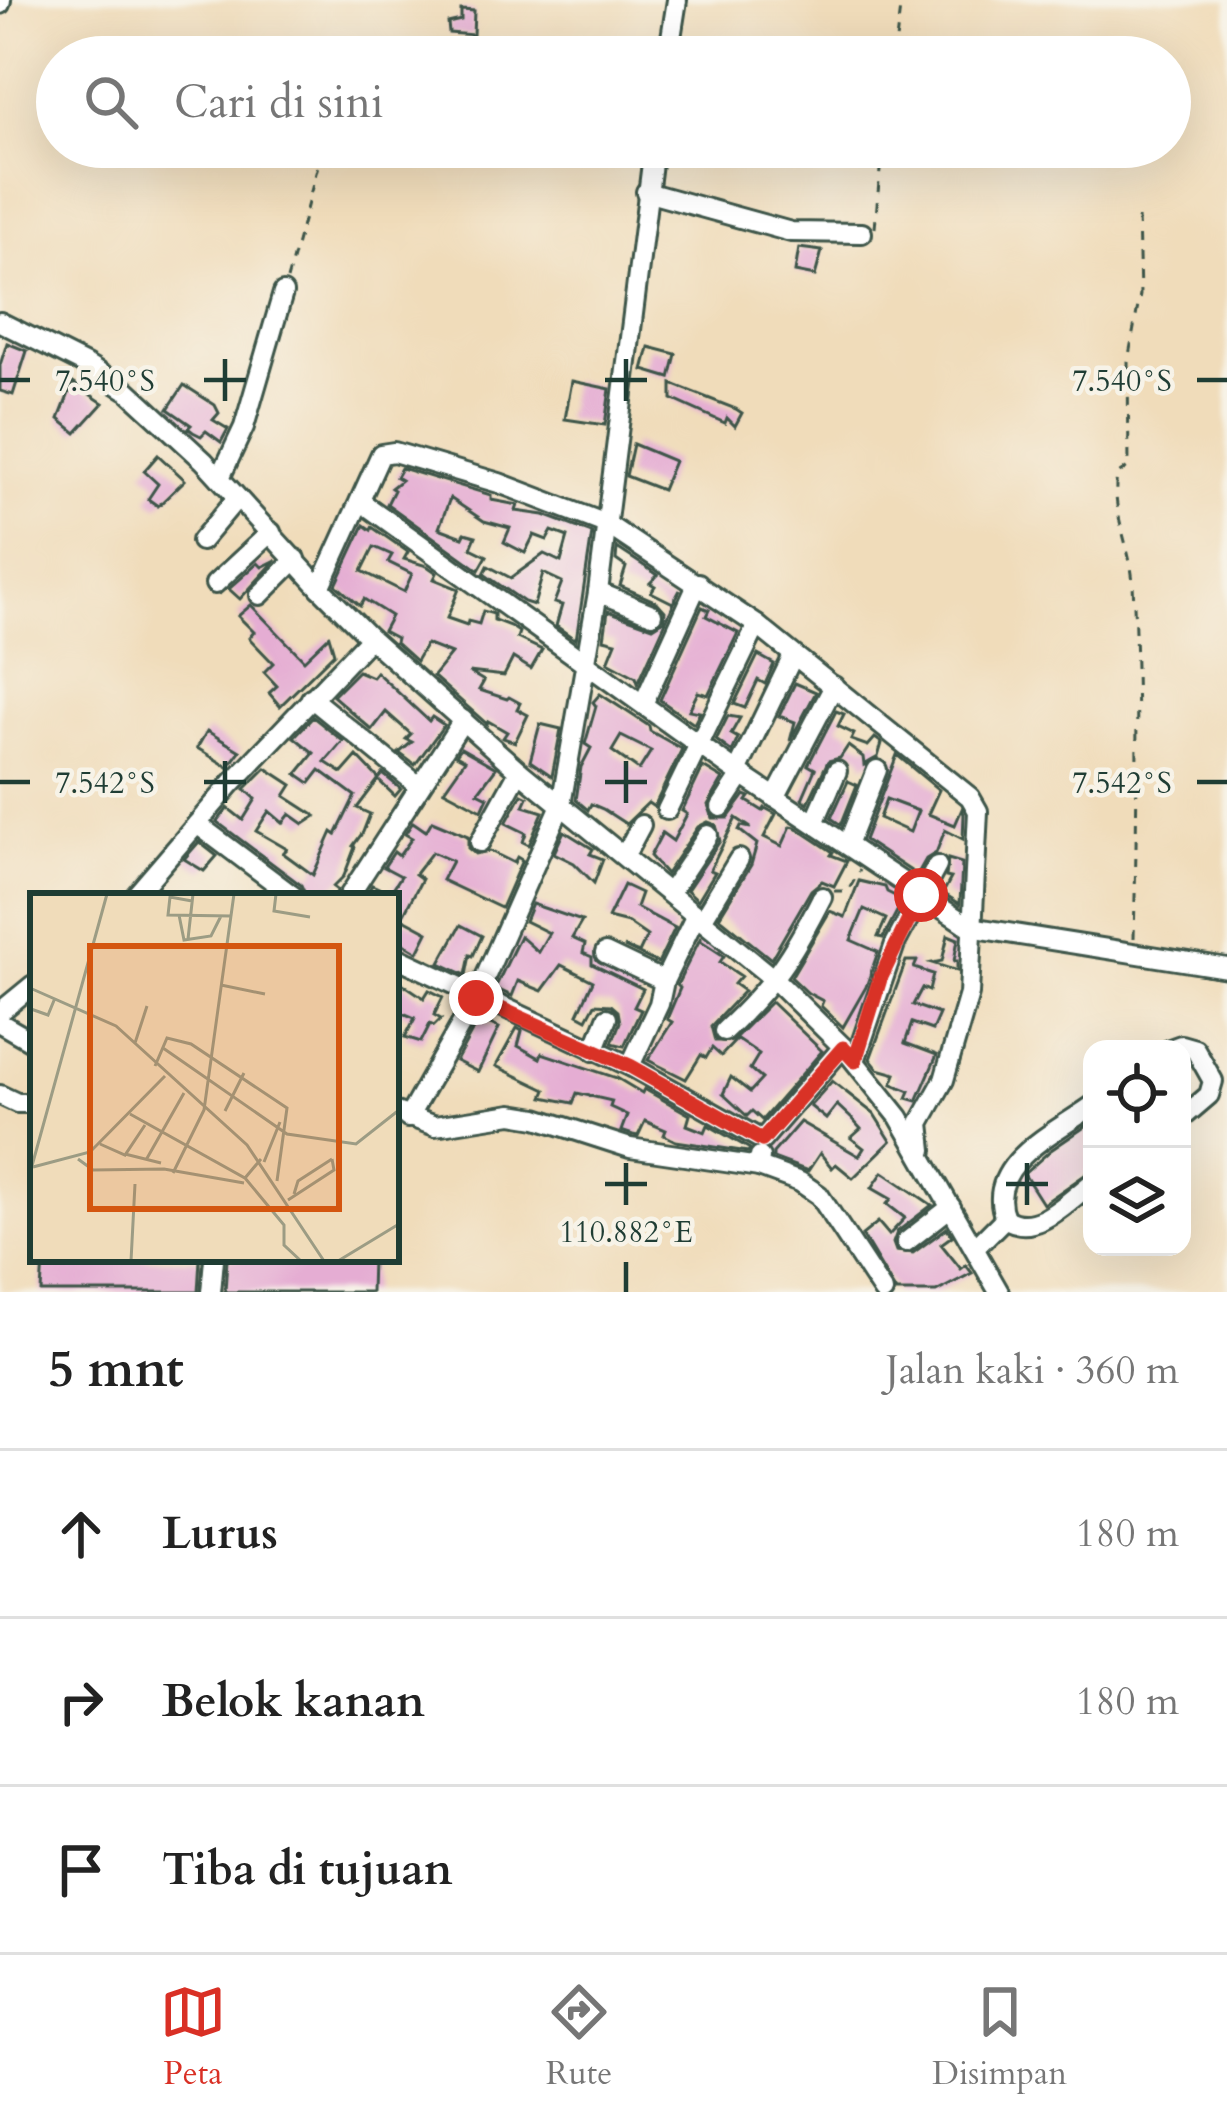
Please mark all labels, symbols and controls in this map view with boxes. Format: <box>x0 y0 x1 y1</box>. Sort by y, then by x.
search box <box>36 36 1191 168</box>
icon: search <box>78 69 144 135</box>
text: Cari di sini <box>174 72 384 133</box>
text: 7.540°S <box>55 361 155 402</box>
text: 7.540°S <box>1072 361 1172 402</box>
text: 7.542°S <box>55 763 155 804</box>
text: 7.542°S <box>1072 763 1172 804</box>
route start <box>894 868 948 922</box>
inset map <box>30 893 399 1262</box>
route end <box>449 971 503 1025</box>
map controls <box>1083 1040 1191 1256</box>
button: locate <box>1083 1040 1191 1148</box>
button: layers <box>1083 1148 1191 1256</box>
text: 110.882°E <box>559 1212 693 1253</box>
text: 5 mnt <box>48 1335 184 1405</box>
text: Jalan kaki · 360 m <box>886 1344 1179 1397</box>
icon: ahead <box>48 1501 114 1567</box>
text: Lurus <box>162 1503 278 1564</box>
text: 180 m <box>1076 1507 1179 1560</box>
icon: right <box>48 1669 114 1735</box>
text: Belok kanan <box>162 1671 425 1732</box>
text: 180 m <box>1076 1675 1179 1728</box>
icon: arrive <box>48 1837 114 1903</box>
text: Tiba di tujuan <box>162 1839 453 1900</box>
tab: Peta <box>160 1979 226 2096</box>
tab: Rute <box>546 1979 612 2096</box>
tab: Disimpan <box>932 1979 1067 2096</box>

